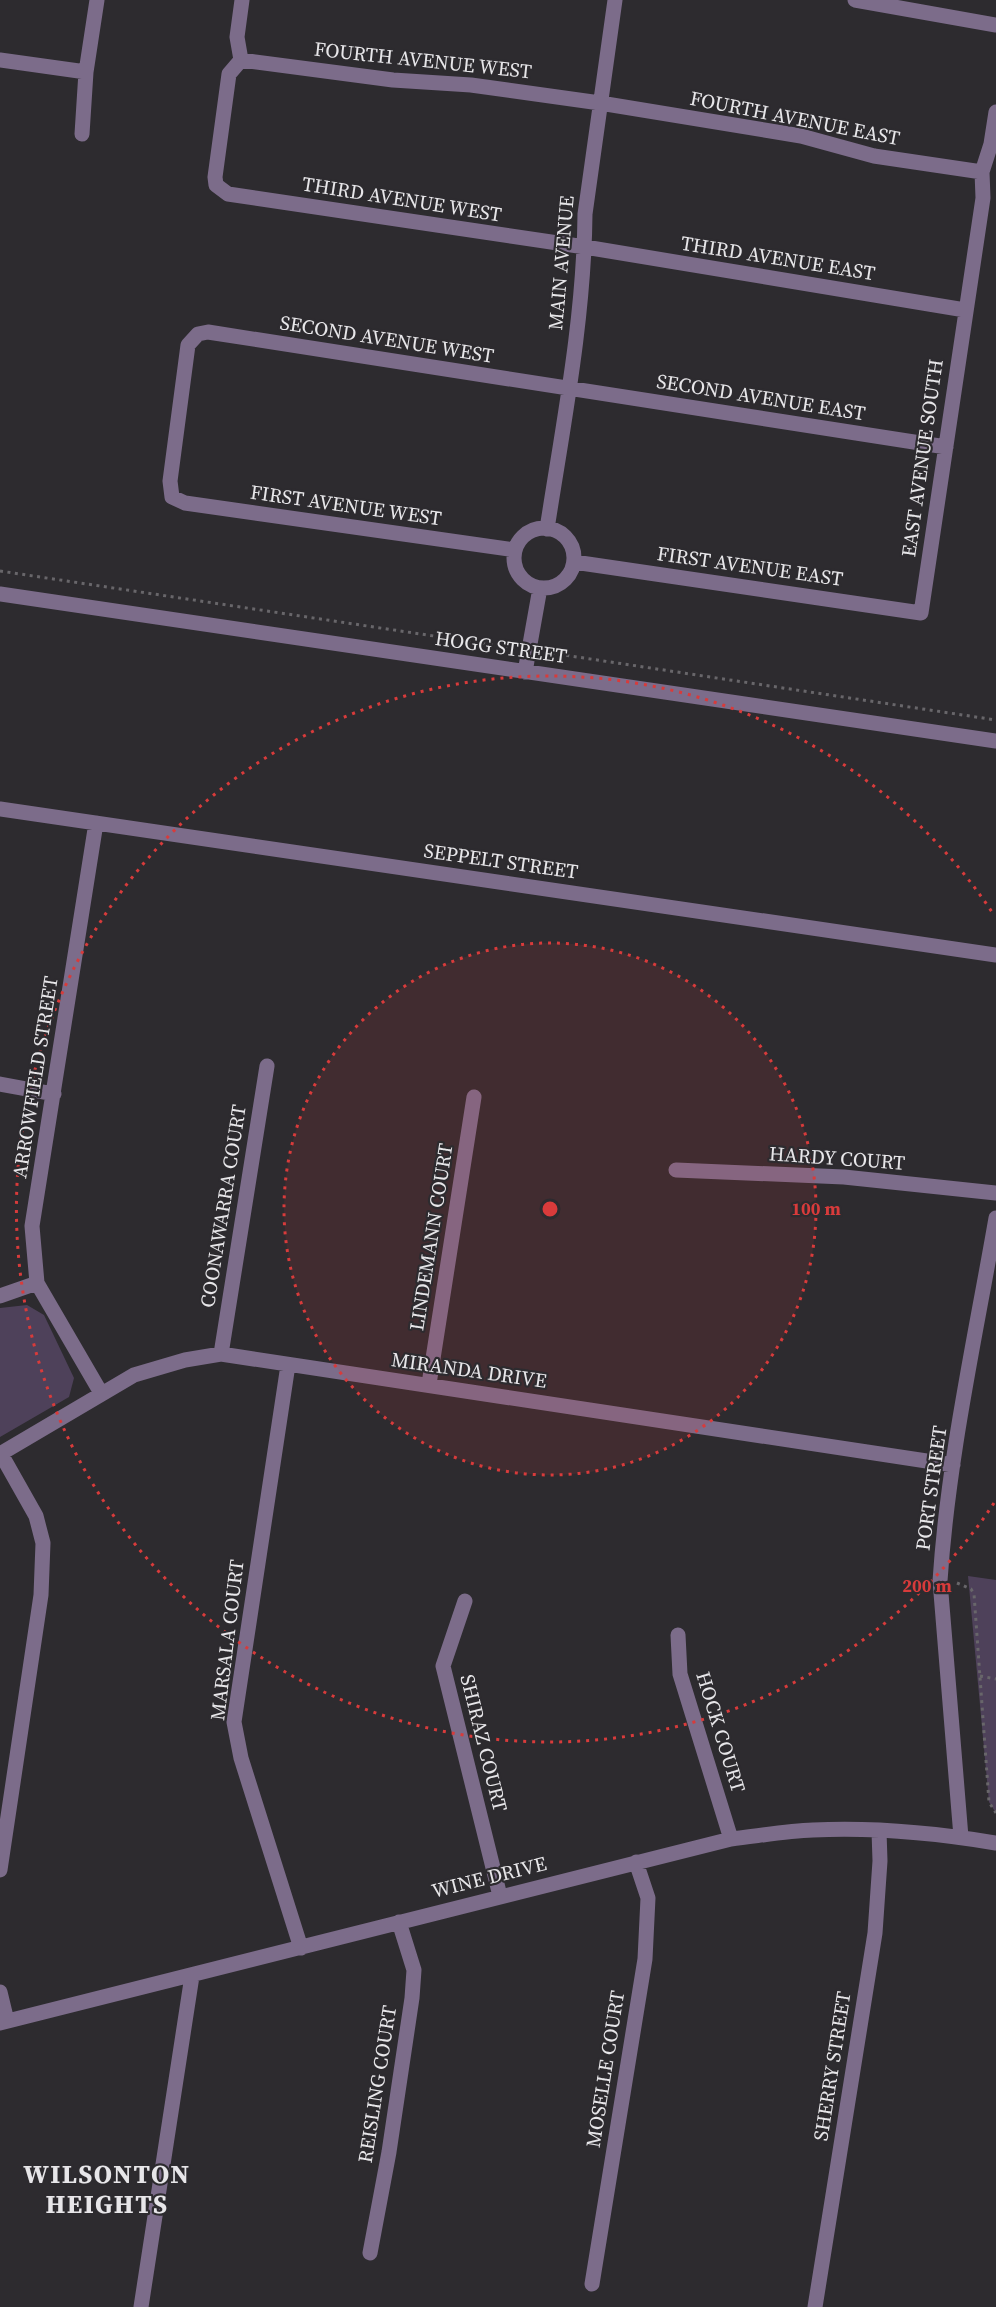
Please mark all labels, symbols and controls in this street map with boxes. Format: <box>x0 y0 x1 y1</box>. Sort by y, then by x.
street label: FOURTH AVENUE WEST <box>313 35 533 85</box>
street label: FOURTH AVENUE EAST <box>688 84 902 152</box>
street label: THIRD AVENUE WEST <box>300 169 504 229</box>
street label: MAIN AVENUE <box>541 195 581 331</box>
street label: THIRD AVENUE EAST <box>679 229 877 287</box>
street label: SECOND AVENUE WEST <box>278 308 496 370</box>
street label: EAST AVENUE SOUTH <box>894 357 950 559</box>
street label: SECOND AVENUE EAST <box>655 367 867 427</box>
street label: FIRST AVENUE WEST <box>249 478 443 532</box>
street label: FIRST AVENUE EAST <box>655 539 845 593</box>
street label: HOGG STREET <box>433 624 569 670</box>
street label: SEPPELT STREET <box>422 836 580 886</box>
street label: ARROWFIELD STREET <box>5 974 65 1180</box>
street label: COONAWARRA COURT <box>193 1102 253 1310</box>
street label: HARDY COURT <box>768 1139 906 1177</box>
street label: LINDEMANN COURT <box>402 1141 460 1333</box>
text: 100 m <box>791 1196 841 1221</box>
centre of rings <box>540 1199 560 1219</box>
street label: MIRANDA DRIVE <box>389 1345 549 1395</box>
street label: PORT STREET <box>908 1424 954 1552</box>
street label: MARSALA COURT <box>203 1558 251 1722</box>
text: 200 m <box>902 1573 952 1598</box>
street label: HOCK COURT <box>689 1668 753 1796</box>
street label: SHIRAZ COURT <box>453 1672 515 1814</box>
street label: WINE DRIVE <box>429 1849 549 1905</box>
street label: MOSELLE COURT <box>579 1988 631 2150</box>
street label: SHERRY STREET <box>806 1989 858 2143</box>
street label: REISLING COURT <box>351 2003 403 2165</box>
district label: WILSONTON HEIGHTS <box>23 2156 191 2222</box>

